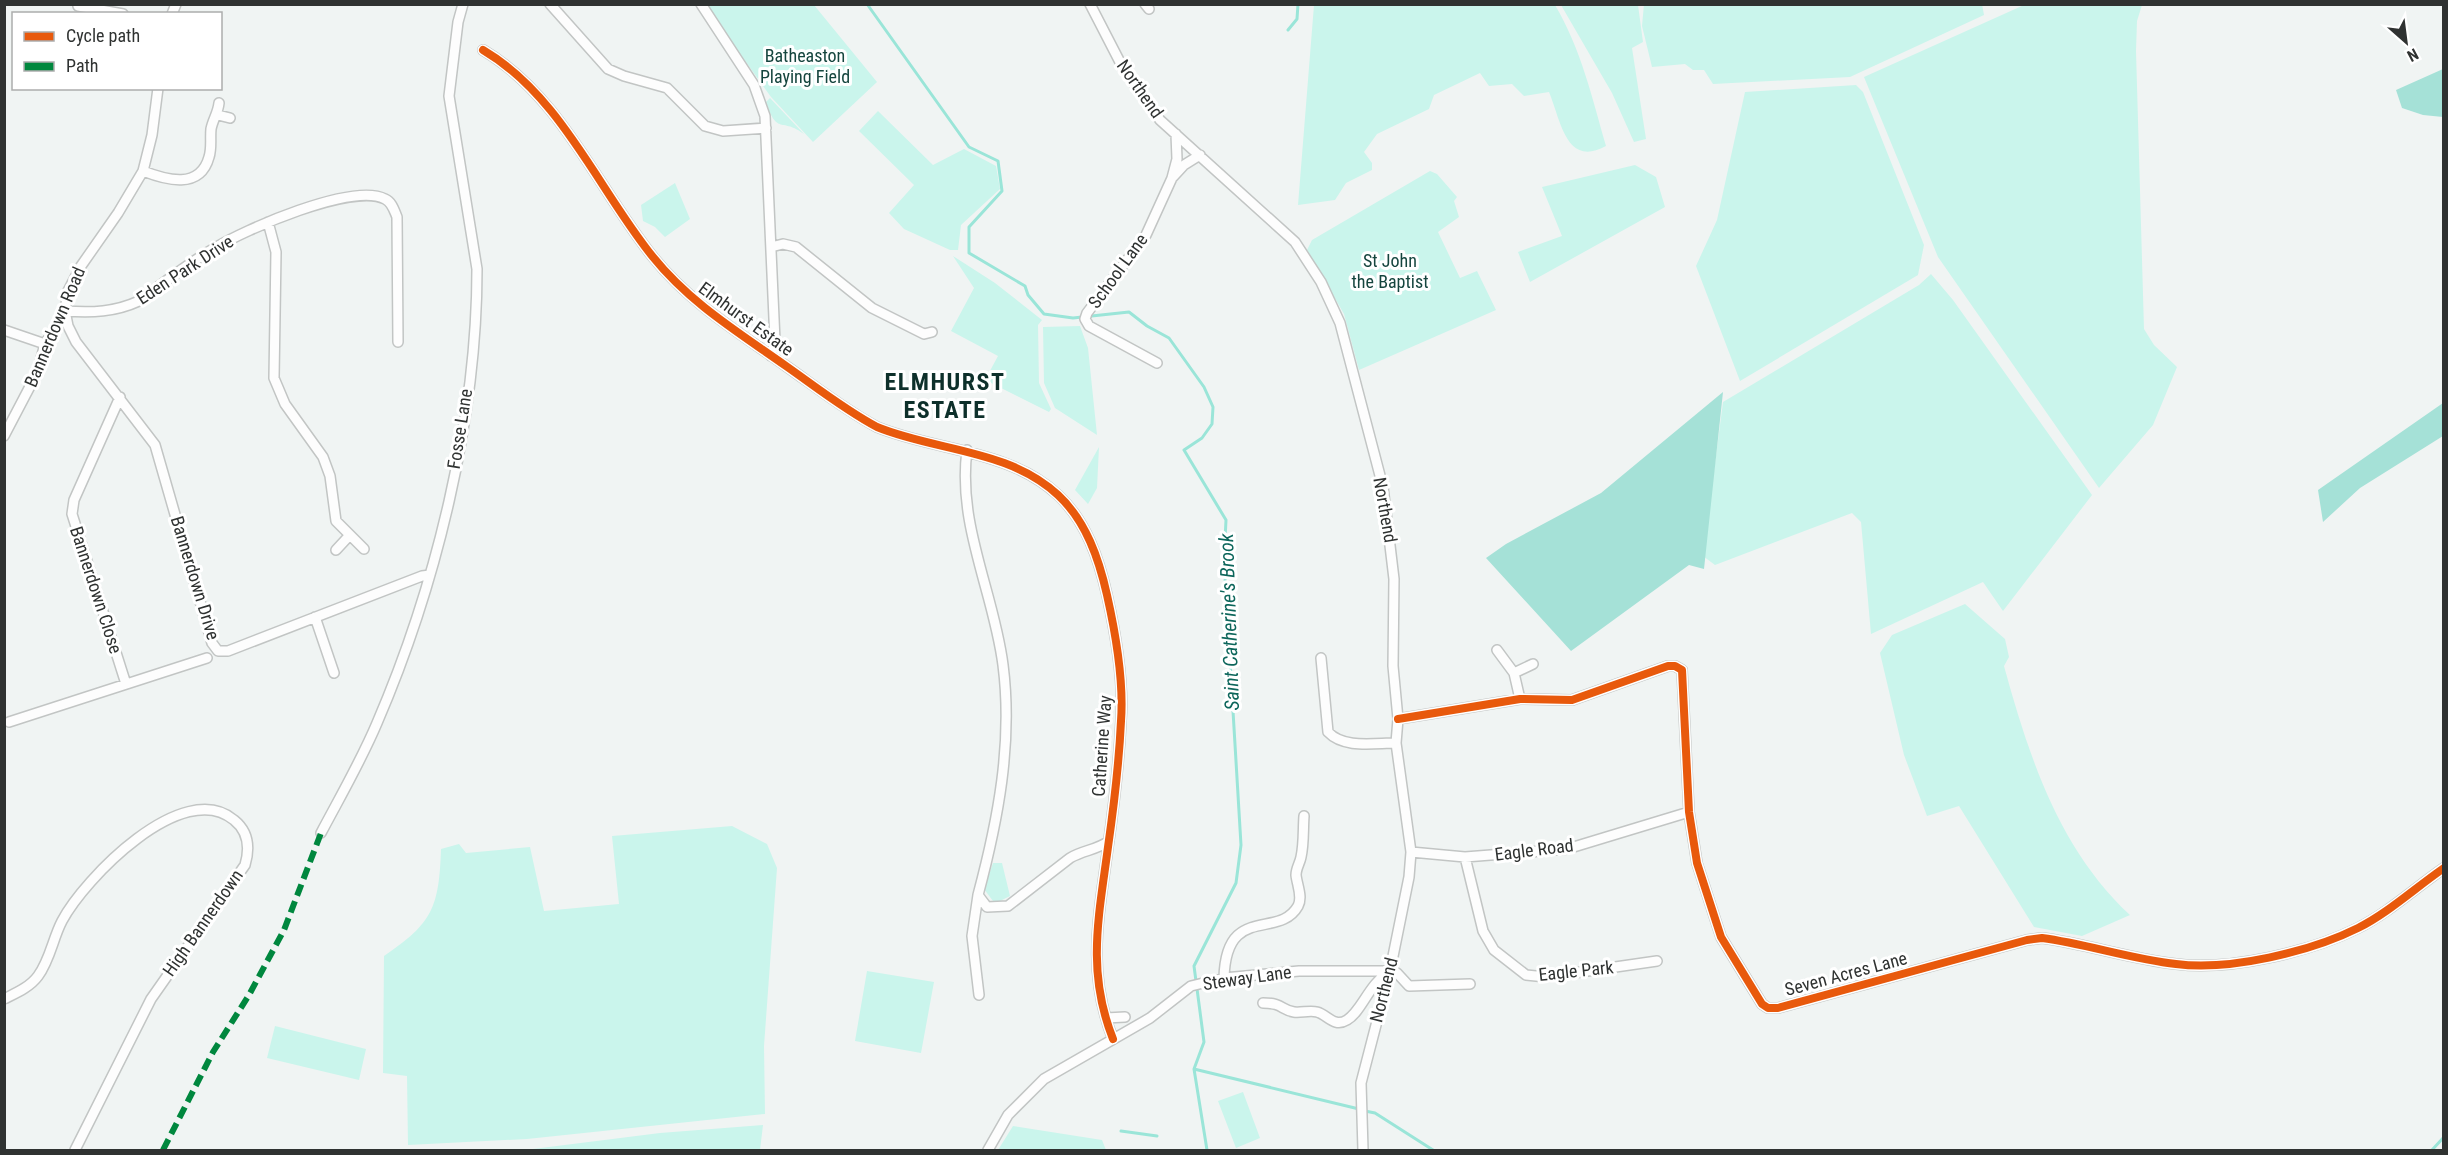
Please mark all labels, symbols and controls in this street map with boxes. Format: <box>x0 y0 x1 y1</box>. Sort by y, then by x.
legend <box>12 12 222 90</box>
north arrow <box>2376 12 2436 72</box>
text: Cycle path <box>66 25 140 46</box>
text: N <box>2404 44 2422 65</box>
park label: Batheaston Playing Field <box>760 45 850 87</box>
text: Path <box>66 55 99 76</box>
street label: Northend <box>1113 56 1168 122</box>
street label: School Lane <box>1084 229 1152 312</box>
street label: Eden Park Drive <box>132 231 237 309</box>
park label: St John the Baptist <box>1352 250 1428 292</box>
street label: Bannerdown Road <box>20 264 89 390</box>
street label: Elmhurst Estate <box>695 277 798 360</box>
district label: ELMHURST ESTATE <box>884 368 1006 424</box>
street label: Fosse Lane <box>443 387 476 470</box>
street label: Northend <box>1369 475 1402 544</box>
street label: Bannerdown Drive <box>167 514 224 642</box>
street label: Bannerdown Close <box>66 524 127 656</box>
water label: Saint Catherine's Brook <box>1214 532 1244 711</box>
street label: Catherine Way <box>1087 694 1116 797</box>
street label: Eagle Road <box>1493 834 1575 865</box>
street label: High Bannerdown <box>158 865 247 980</box>
street label: Seven Acres Lane <box>1782 947 1909 1000</box>
street label: Northend <box>1365 955 1402 1025</box>
street label: Eagle Park <box>1537 956 1614 985</box>
street label: Steway Lane <box>1201 961 1293 994</box>

